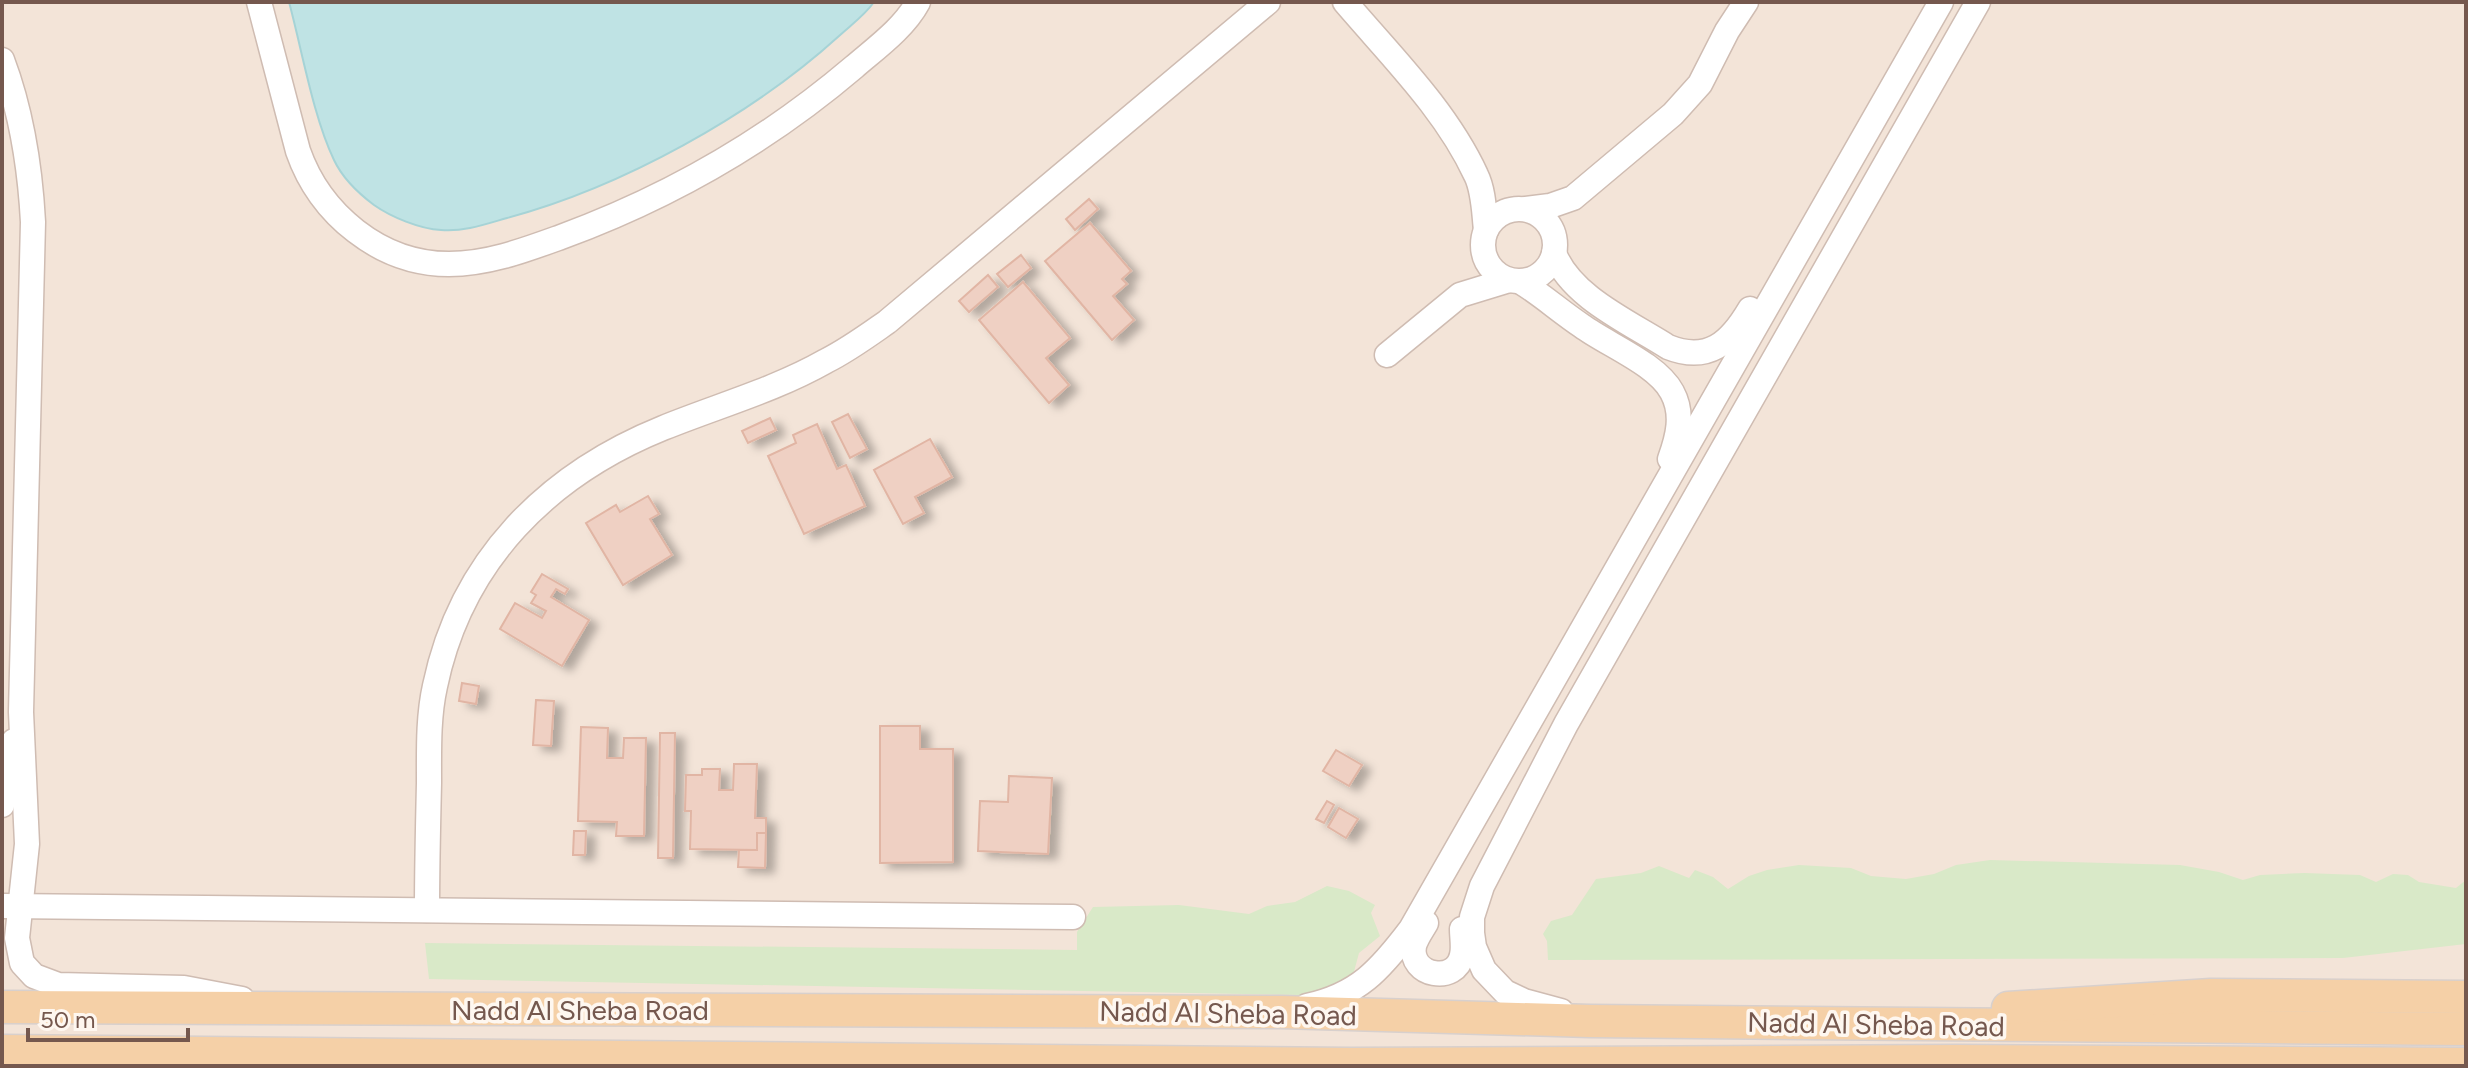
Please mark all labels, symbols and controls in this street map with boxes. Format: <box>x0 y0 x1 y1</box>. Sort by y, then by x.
scale bar <box>28 992 188 1042</box>
street label: Nadd Al Sheba Road <box>451 993 709 1027</box>
street label: Nadd Al Sheba Road <box>1099 994 1357 1032</box>
text: 50 m <box>40 1005 96 1034</box>
street label: Nadd Al Sheba Road <box>1747 1005 2005 1043</box>

